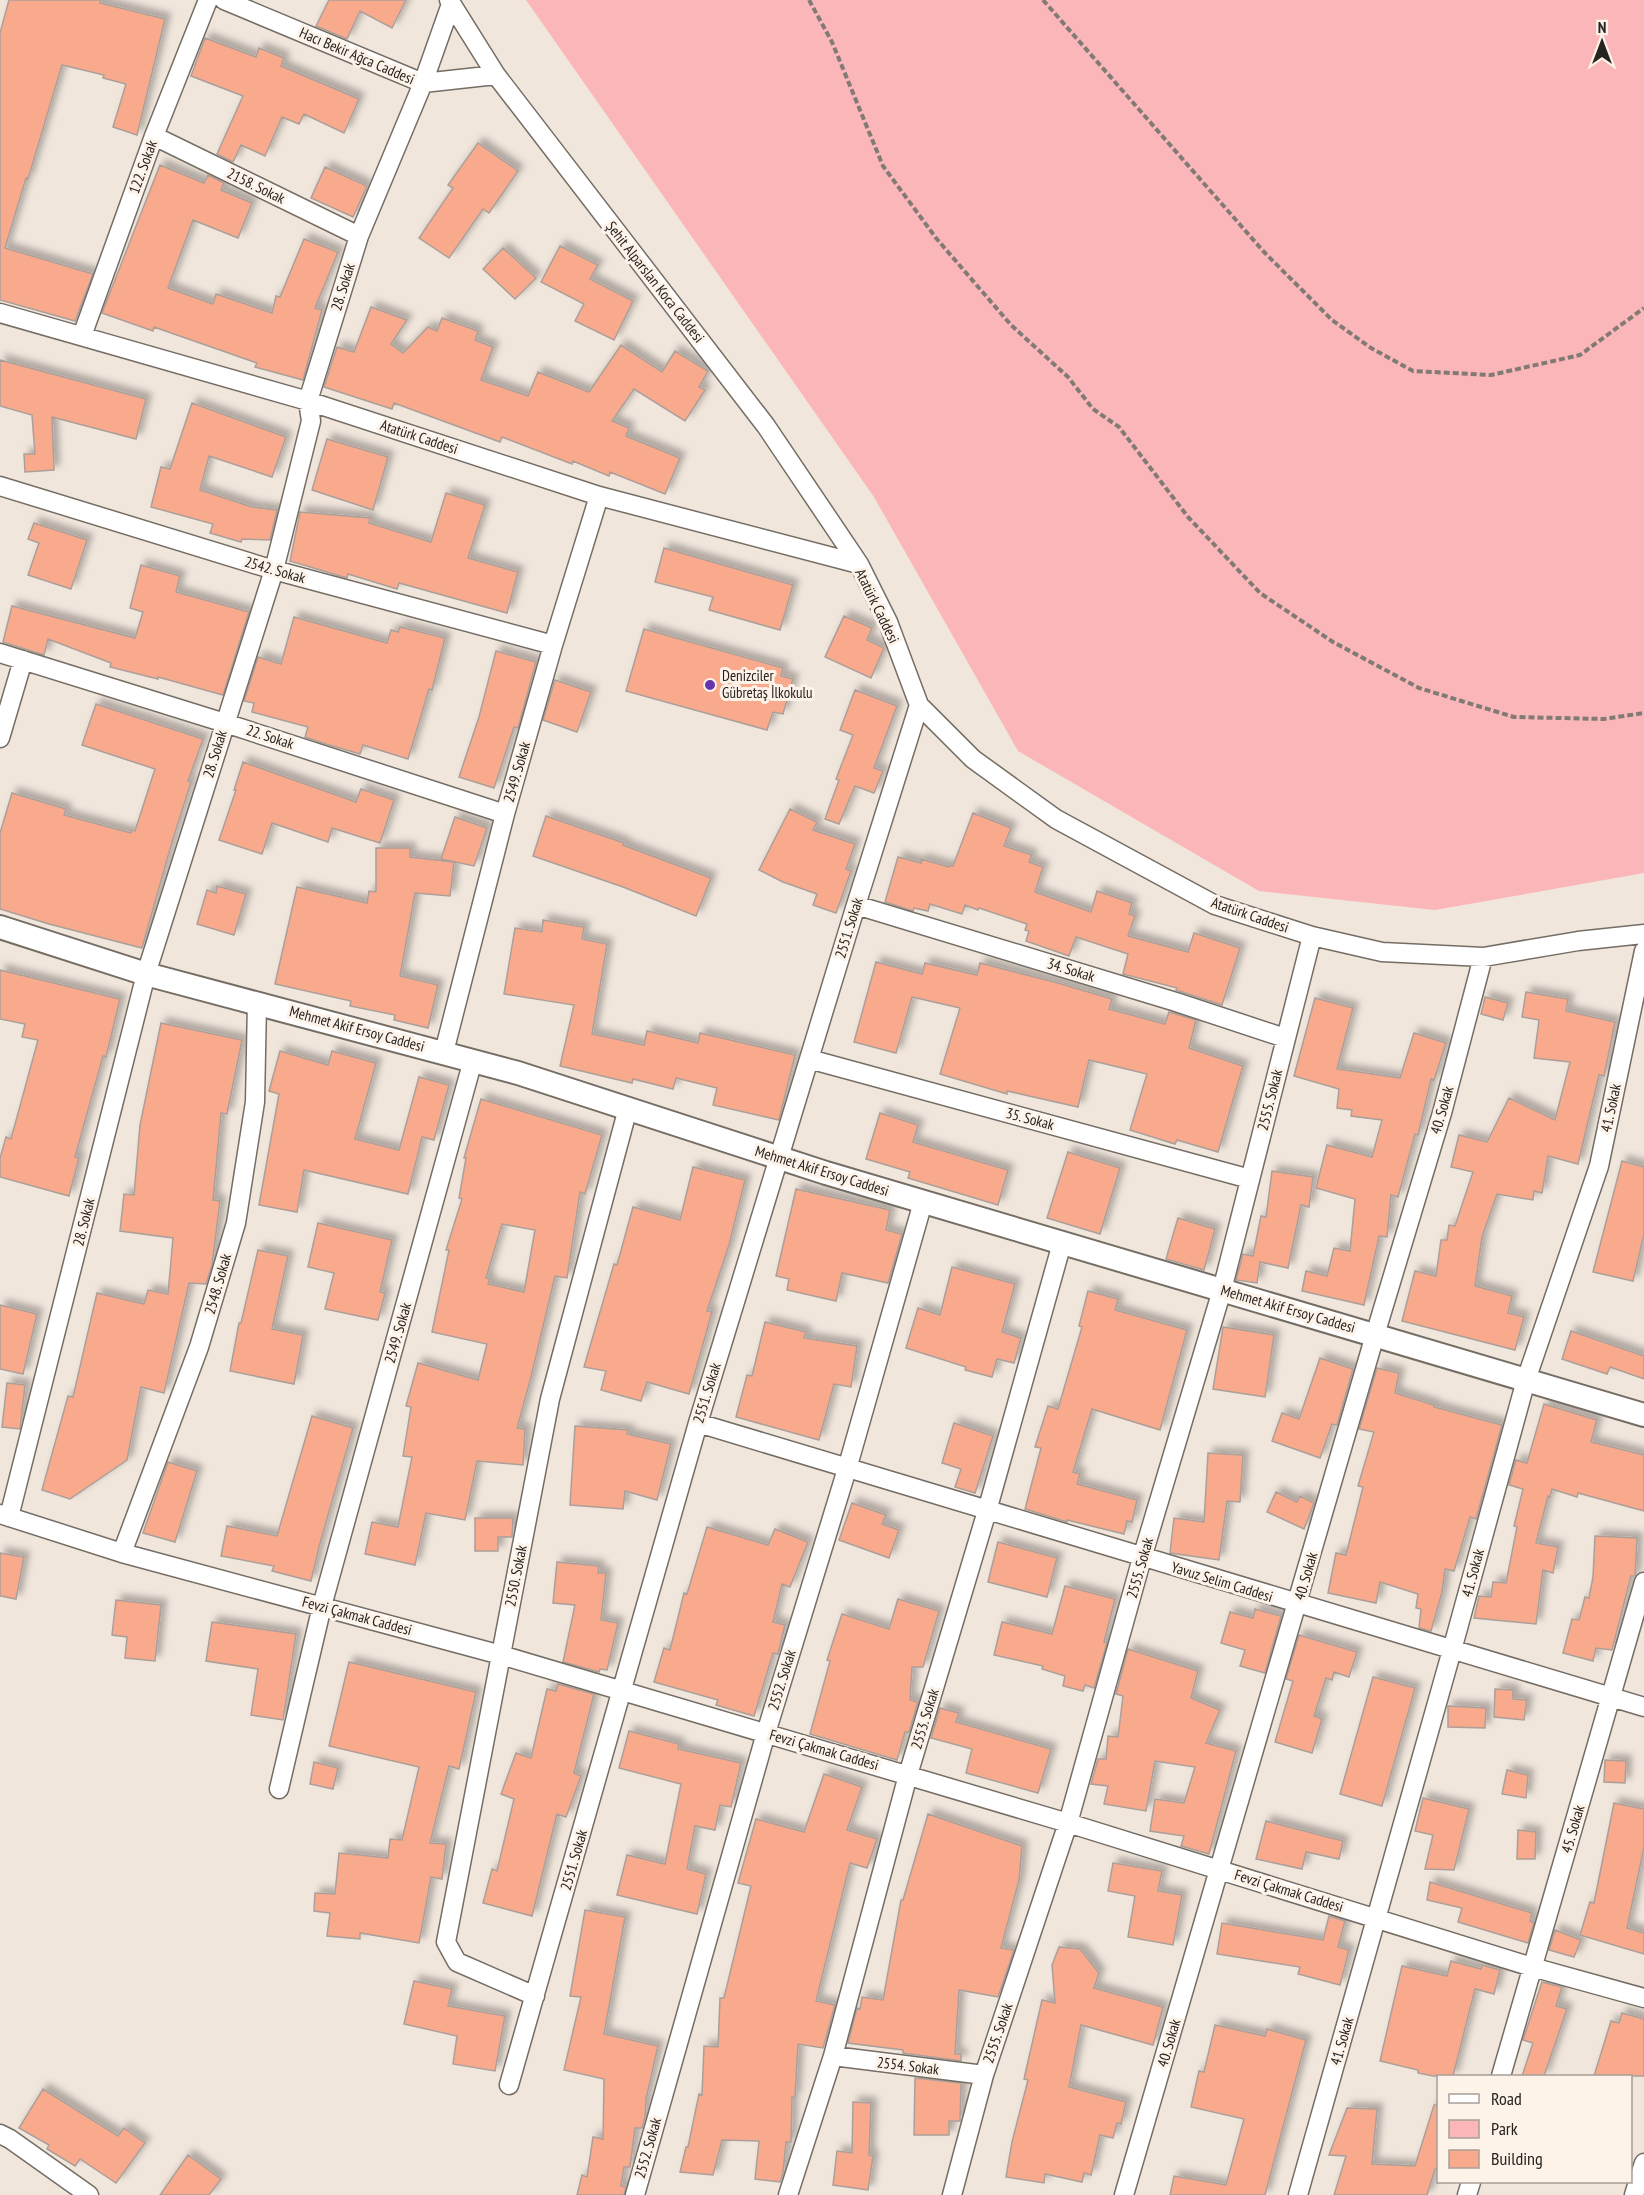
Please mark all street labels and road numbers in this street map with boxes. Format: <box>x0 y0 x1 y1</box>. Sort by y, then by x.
street label: Hacı Bekir Ağca Caddesi <box>297 23 418 88</box>
street label: 122. Sokak <box>124 137 161 196</box>
street label: 2158. Sokak <box>224 163 289 208</box>
street label: Şehit Alparslan Koca Caddesi <box>602 217 709 346</box>
street label: 28. Sokak <box>326 261 359 313</box>
street label: Atatürk Caddesi <box>378 415 460 458</box>
street label: 2542. Sokak <box>243 552 308 587</box>
street label: Atatürk Caddesi <box>851 565 904 646</box>
street label: 22. Sokak <box>244 720 297 753</box>
street label: 28. Sokak <box>198 728 231 780</box>
street label: 2549. Sokak <box>499 739 534 804</box>
street label: Atatürk Caddesi <box>1209 892 1291 937</box>
street label: 2551. Sokak <box>830 895 867 960</box>
street label: 34. Sokak <box>1045 953 1097 986</box>
street label: Mehmet Akif Ersoy Caddesi <box>288 1001 427 1056</box>
street label: 2555. Sokak <box>1253 1067 1286 1132</box>
street label: 41. Sokak <box>1596 1082 1625 1134</box>
street label: 40. Sokak <box>1426 1084 1457 1136</box>
street label: 35. Sokak <box>1004 1103 1056 1134</box>
street label: Mehmet Akif Ersoy Caddesi <box>753 1141 891 1200</box>
street label: 28. Sokak <box>68 1196 99 1248</box>
street label: 2548. Sokak <box>200 1251 235 1316</box>
street label: Mehmet Akif Ersoy Caddesi <box>1219 1280 1358 1337</box>
street label: 2549. Sokak <box>380 1300 415 1365</box>
street label: 2551. Sokak <box>688 1360 725 1425</box>
street label: 2555. Sokak <box>1122 1535 1157 1600</box>
street label: 2550. Sokak <box>500 1543 531 1608</box>
street label: 41. Sokak <box>1457 1547 1488 1599</box>
street label: 40. Sokak <box>1290 1550 1321 1602</box>
street label: Yavuz Selim Caddesi <box>1169 1557 1275 1606</box>
street label: Fevzi Çakmak Caddesi <box>300 1592 414 1639</box>
street label: 2552. Sokak <box>763 1647 800 1712</box>
street label: 2553. Sokak <box>906 1686 943 1751</box>
street label: Fevzi Çakmak Caddesi <box>767 1725 881 1774</box>
street label: 45. Sokak <box>1557 1803 1588 1855</box>
street label: 2551. Sokak <box>556 1827 591 1892</box>
street label: Fevzi Çakmak Caddesi <box>1232 1865 1346 1916</box>
street label: 2555. Sokak <box>978 2000 1017 2065</box>
street label: 41. Sokak <box>1326 2015 1357 2067</box>
street label: 40. Sokak <box>1153 2017 1184 2069</box>
street label: 2554. Sokak <box>876 2052 940 2079</box>
street label: 2552. Sokak <box>630 2115 665 2180</box>

